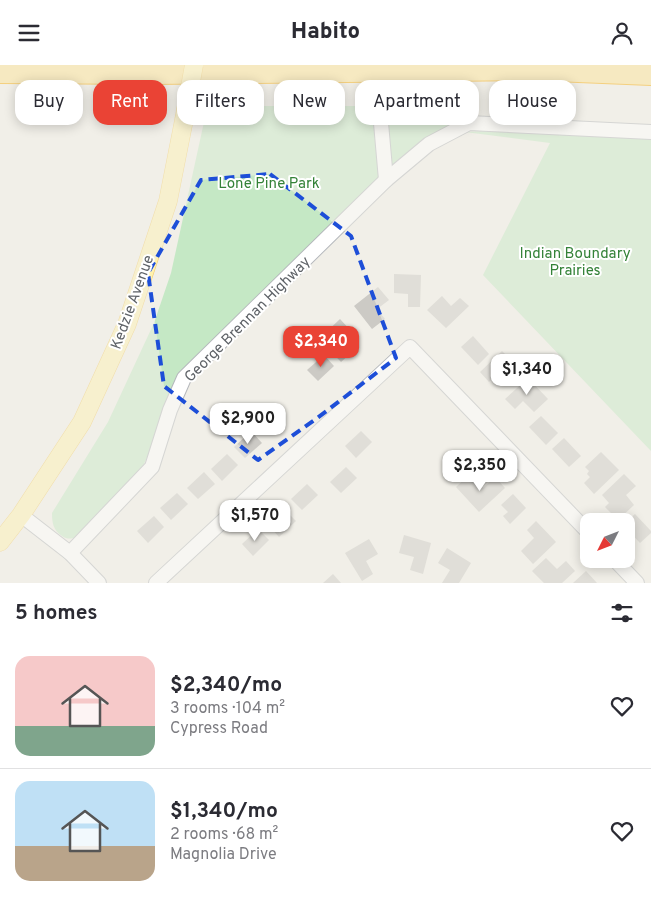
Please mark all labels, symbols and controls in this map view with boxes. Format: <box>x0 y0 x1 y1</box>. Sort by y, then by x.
icon: menu <box>15 19 43 47</box>
text: Habito <box>291 19 360 46</box>
icon: person <box>608 19 636 47</box>
chip: Buy <box>15 80 83 125</box>
chip: Rent <box>93 80 167 125</box>
chip: Filters <box>177 80 264 125</box>
chip: New <box>274 80 345 125</box>
chip: Apartment <box>355 80 479 125</box>
chip: House <box>489 80 576 125</box>
park label: Lone Pine Park <box>218 175 320 194</box>
park label: Indian Boundary Prairies <box>519 245 631 281</box>
street label: Kedzie Avenue <box>108 253 159 352</box>
street label: George Brennan Highway <box>181 253 315 387</box>
pin: $2,340 <box>280 325 362 368</box>
text: $2,340 <box>294 332 348 352</box>
pin: $1,340 <box>486 353 568 396</box>
text: $1,340 <box>502 360 552 380</box>
pin: $2,900 <box>207 403 289 445</box>
text: $2,900 <box>221 409 275 429</box>
pin: $2,350 <box>439 449 521 492</box>
text: $2,350 <box>453 456 507 476</box>
pin: $1,570 <box>214 499 296 542</box>
text: $1,570 <box>230 506 280 526</box>
north arrow <box>580 513 635 567</box>
map controls <box>580 513 635 568</box>
icon: filters <box>608 599 636 627</box>
text: 5 homes <box>15 600 98 627</box>
text: $2,340/mo <box>170 672 282 699</box>
icon: home <box>55 676 115 736</box>
icon: heart <box>608 692 636 720</box>
text: 3 rooms · 104 m² <box>170 699 285 719</box>
text: Cypress Road <box>170 719 268 739</box>
text: $1,340/mo <box>170 798 278 825</box>
icon: home <box>55 801 115 861</box>
icon: heart <box>608 817 636 845</box>
text: 2 rooms · 68 m² <box>170 825 278 845</box>
text: Magnolia Drive <box>170 845 277 865</box>

